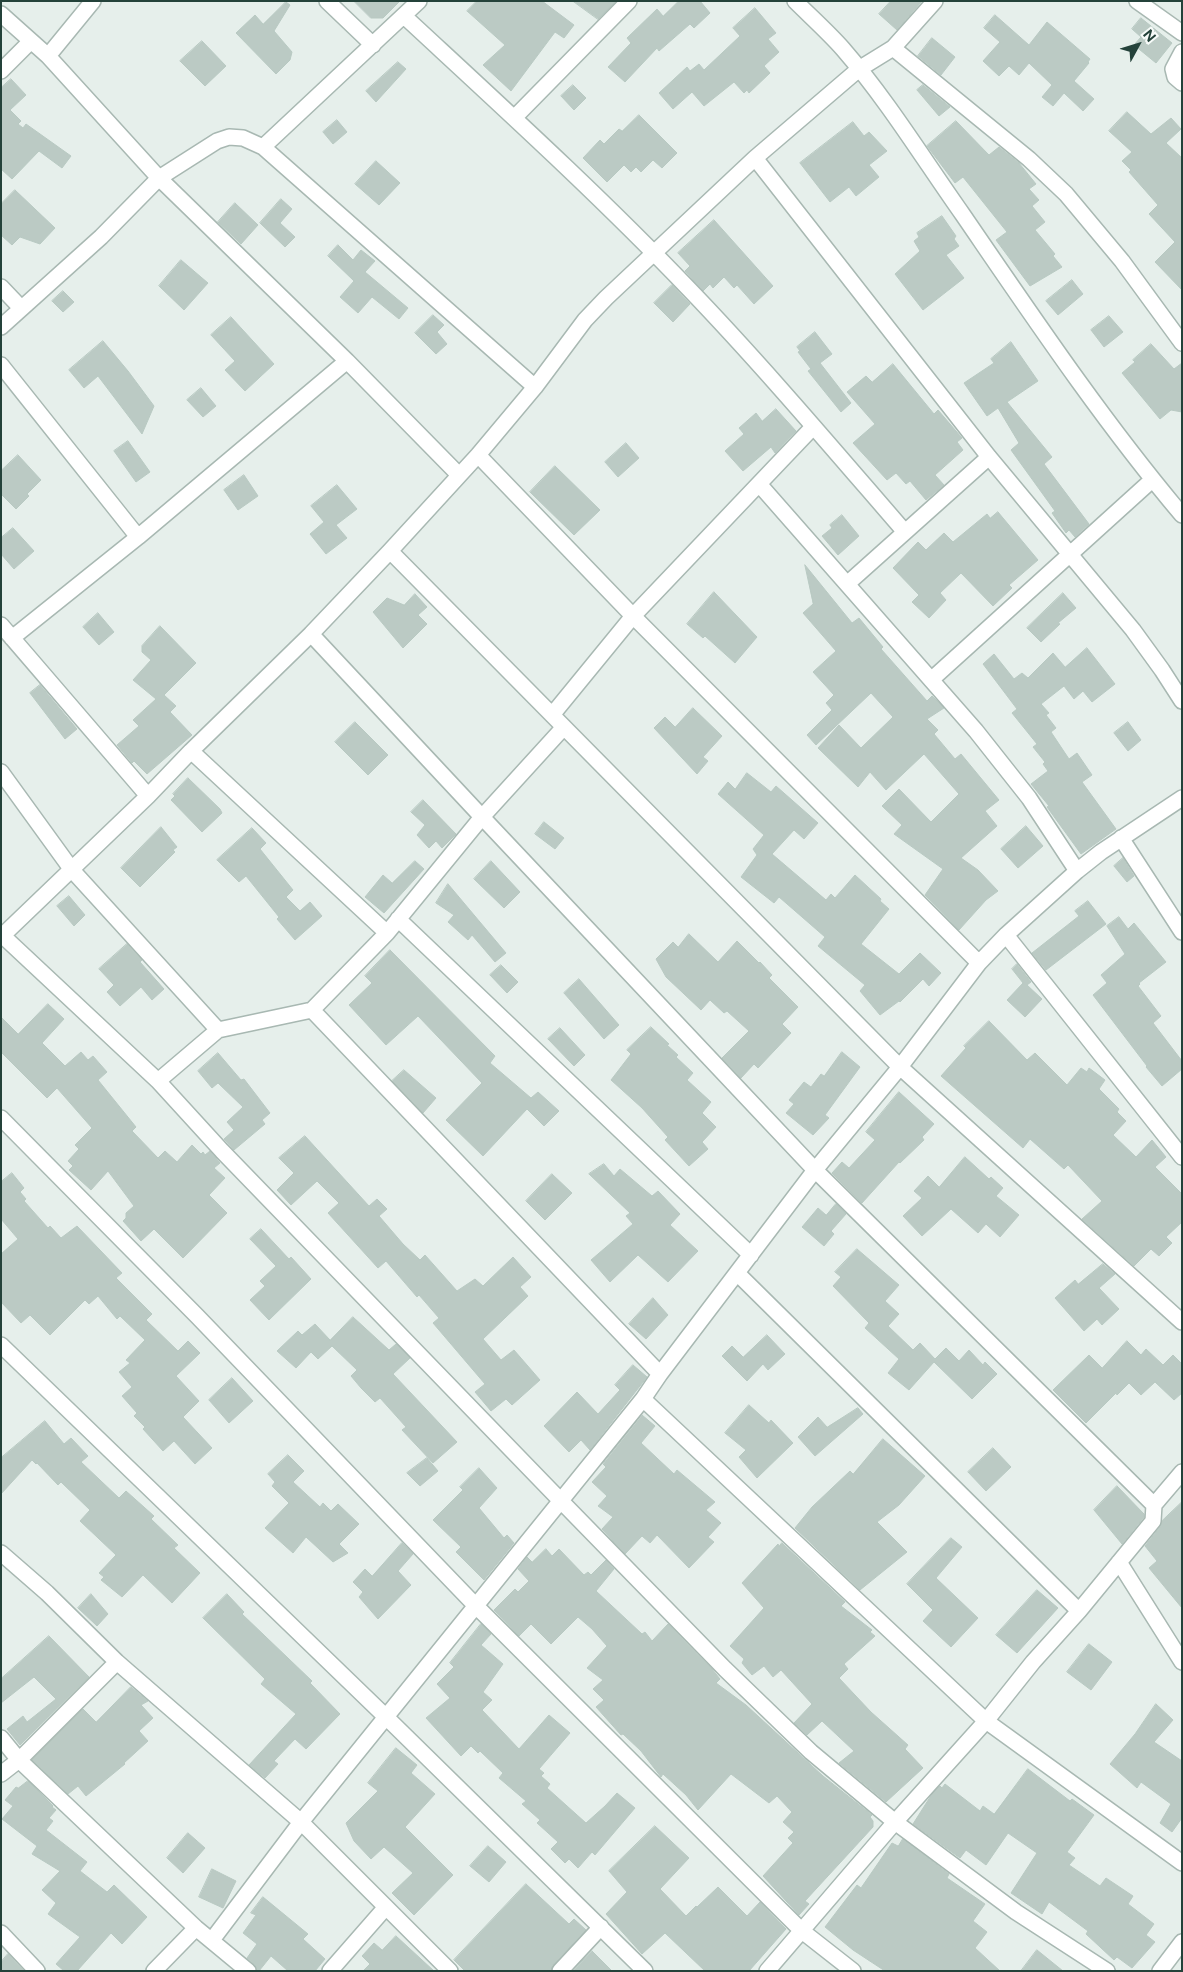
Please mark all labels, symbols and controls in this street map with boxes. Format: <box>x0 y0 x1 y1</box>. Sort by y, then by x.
north arrow <box>1113 20 1163 70</box>
text: N <box>1140 26 1159 45</box>

